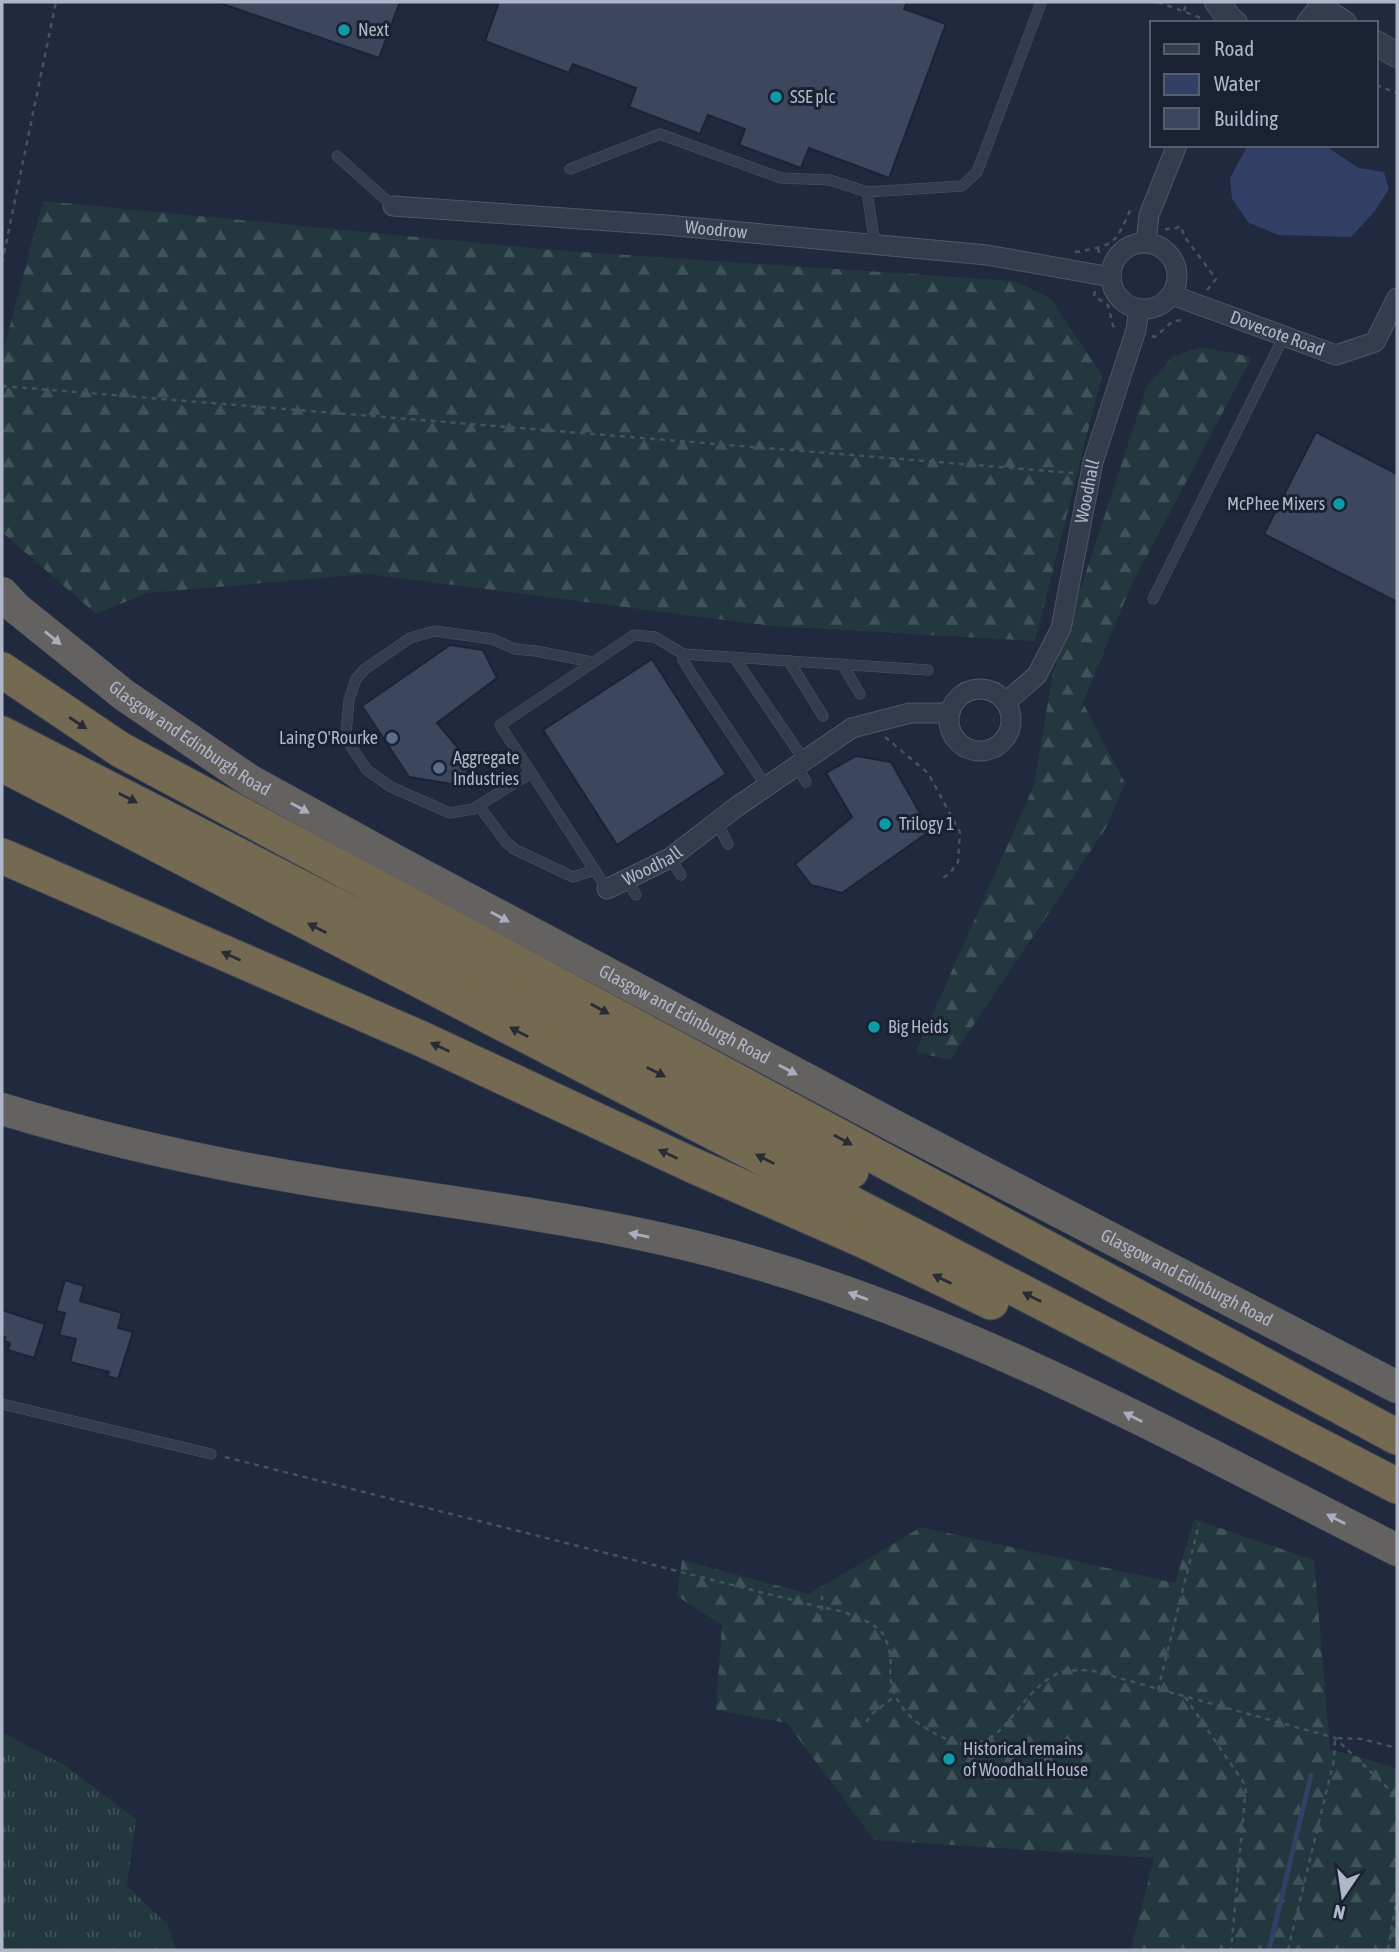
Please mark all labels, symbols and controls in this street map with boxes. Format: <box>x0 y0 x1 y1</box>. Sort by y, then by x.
place label: Next <box>358 19 389 40</box>
legend <box>1150 21 1378 147</box>
marker: Next <box>336 22 352 38</box>
text: Road <box>1214 36 1254 60</box>
text: Water <box>1214 71 1261 95</box>
place label: SSE plc <box>790 86 835 107</box>
marker: SSE plc <box>768 89 784 105</box>
text: Building <box>1214 106 1278 130</box>
street label: Woodrow <box>684 216 748 243</box>
street label: Dovecote Road <box>1227 306 1327 360</box>
street label: Woodhall <box>1070 456 1103 525</box>
place label: McPhee Mixers <box>1227 493 1325 514</box>
marker: McPhee Mixers <box>1331 496 1347 512</box>
one-way arrow <box>43 630 61 645</box>
street label: Glasgow and Edinburgh Road <box>105 676 274 800</box>
one-way arrow <box>69 716 88 729</box>
place label: Laing O'Rourke <box>279 727 378 748</box>
marker: Laing O'Rourke <box>384 730 400 746</box>
place label: Aggregate Industries <box>453 747 519 789</box>
marker: Aggregate Industries <box>431 760 447 776</box>
one-way arrow <box>118 792 138 803</box>
one-way arrow <box>291 802 310 814</box>
place label: Trilogy 1 <box>899 813 954 834</box>
marker: Trilogy 1 <box>877 816 893 832</box>
street label: Woodhall <box>619 841 687 890</box>
one-way arrow <box>490 911 510 923</box>
one-way arrow <box>306 923 326 935</box>
one-way arrow <box>221 950 242 961</box>
street label: Glasgow and Edinburgh Road <box>596 960 774 1068</box>
one-way arrow <box>590 1003 609 1015</box>
place label: Big Heids <box>888 1016 949 1037</box>
marker: Big Heids <box>866 1019 882 1035</box>
one-way arrow <box>509 1027 529 1038</box>
one-way arrow <box>430 1042 450 1053</box>
one-way arrow <box>778 1063 798 1075</box>
one-way arrow <box>646 1066 666 1077</box>
one-way arrow <box>833 1134 853 1146</box>
one-way arrow <box>658 1148 678 1160</box>
one-way arrow <box>754 1154 774 1166</box>
street label: Glasgow and Edinburgh Road <box>1097 1224 1276 1331</box>
one-way arrow <box>628 1229 650 1240</box>
one-way arrow <box>932 1273 952 1284</box>
one-way arrow <box>847 1290 868 1301</box>
one-way arrow <box>1022 1291 1042 1303</box>
one-way arrow <box>1123 1411 1143 1422</box>
one-way arrow <box>1326 1513 1346 1524</box>
place label: Historical remains of Woodhall House <box>963 1738 1088 1780</box>
marker: Historical remains of Woodhall House <box>941 1751 957 1767</box>
north arrow <box>1308 1861 1378 1931</box>
text: N <box>1331 1901 1347 1925</box>

